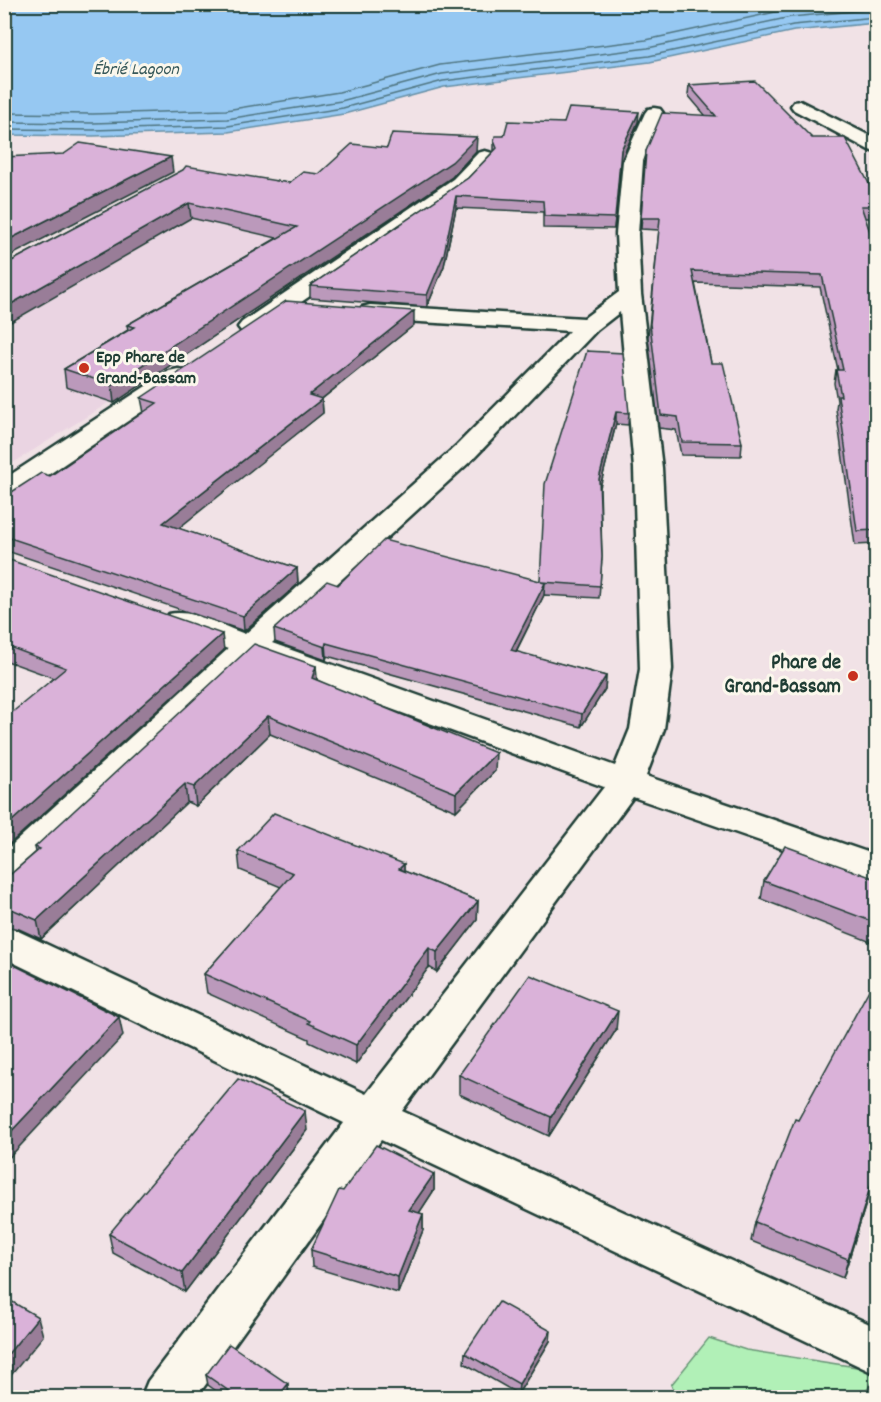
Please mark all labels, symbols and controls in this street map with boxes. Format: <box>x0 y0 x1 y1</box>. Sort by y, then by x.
water label: Ébrié Lagoon <box>93 58 180 83</box>
place label: Epp Phare de Grand-Bassam <box>96 346 196 392</box>
marker: Epp Phare de Grand-Bassam <box>77 361 91 375</box>
place label: Phare de Grand-Bassam <box>724 649 841 703</box>
marker: Phare de Grand-Bassam <box>846 669 860 683</box>

